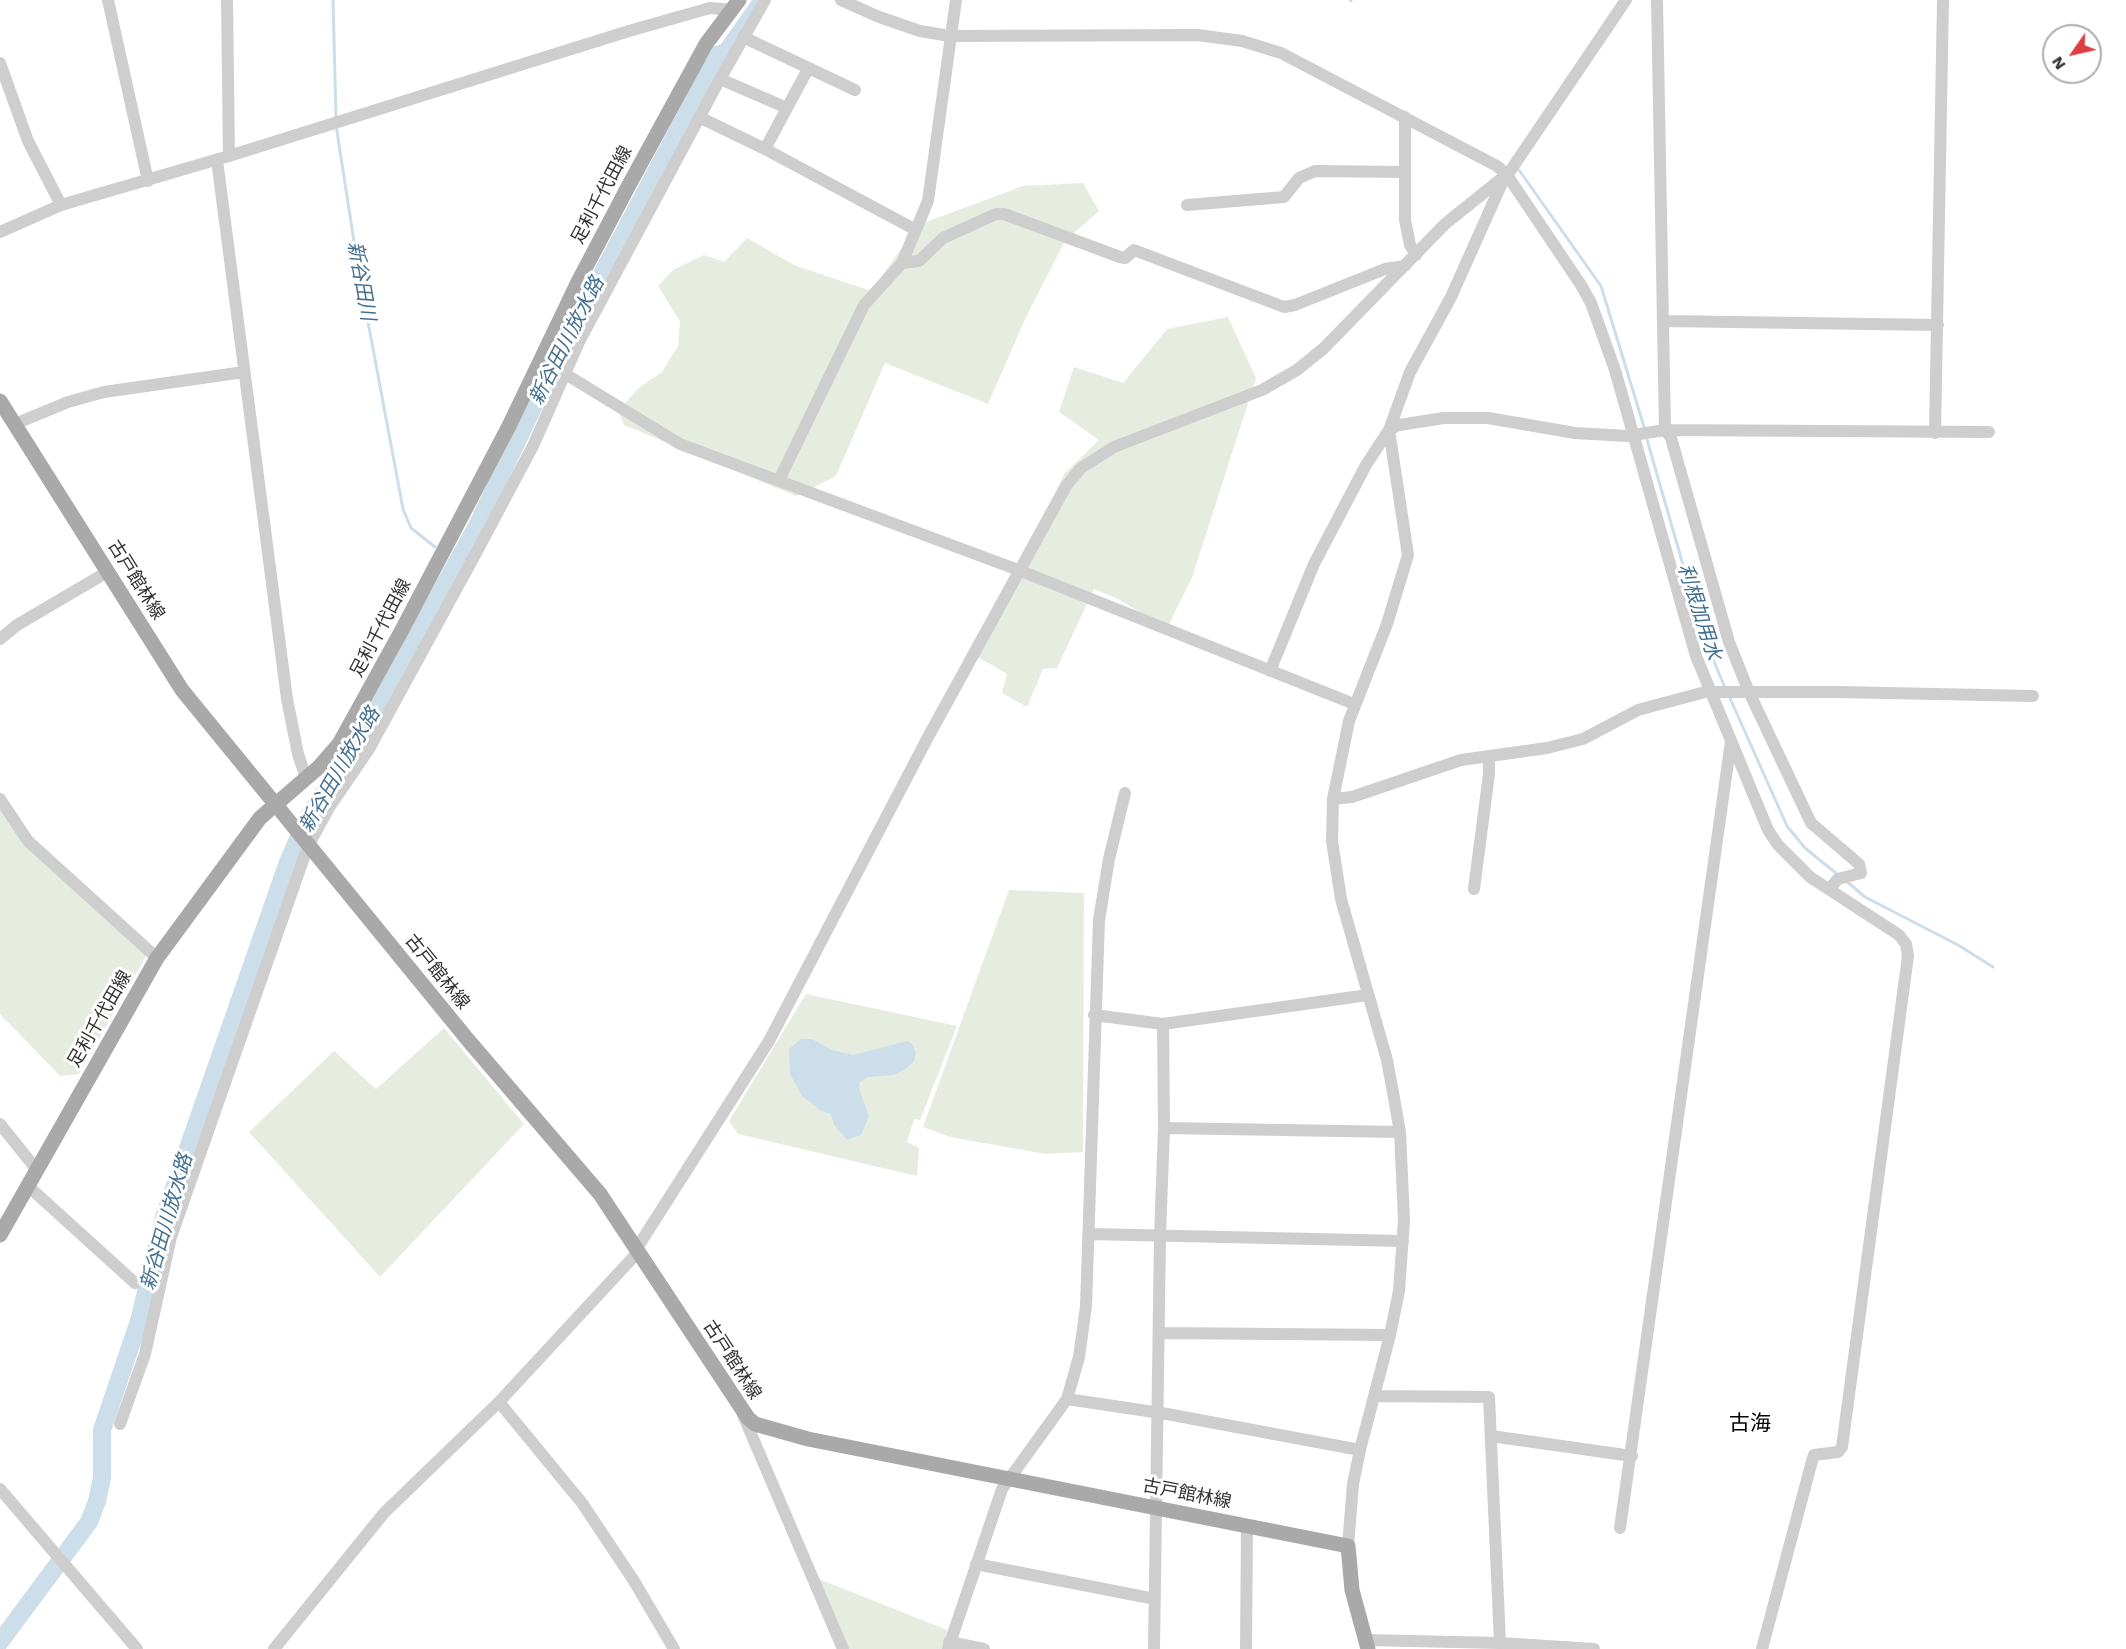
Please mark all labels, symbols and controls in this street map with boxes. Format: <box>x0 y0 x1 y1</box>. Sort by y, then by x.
north arrow <box>2042 24 2102 84</box>
text: N <box>2047 53 2070 73</box>
street label: 足利千代田線 <box>567 142 637 248</box>
water label: 新谷田川 <box>342 240 380 322</box>
water label: 新谷田川放水路 <box>525 273 609 409</box>
street label: 古戸館林線 <box>103 536 169 624</box>
water label: 利根加用水 <box>1672 561 1726 663</box>
street label: 足利千代田線 <box>346 575 416 681</box>
water label: 新谷田川放水路 <box>295 703 385 837</box>
street label: 古戸館林線 <box>400 930 474 1014</box>
street label: 足利千代田線 <box>64 967 136 1071</box>
water label: 新谷田川放水路 <box>136 1151 198 1293</box>
street label: 古戸館林線 <box>698 1316 766 1404</box>
district label: 古海 <box>1729 1411 1771 1437</box>
street label: 古戸館林線 <box>1141 1475 1233 1513</box>

